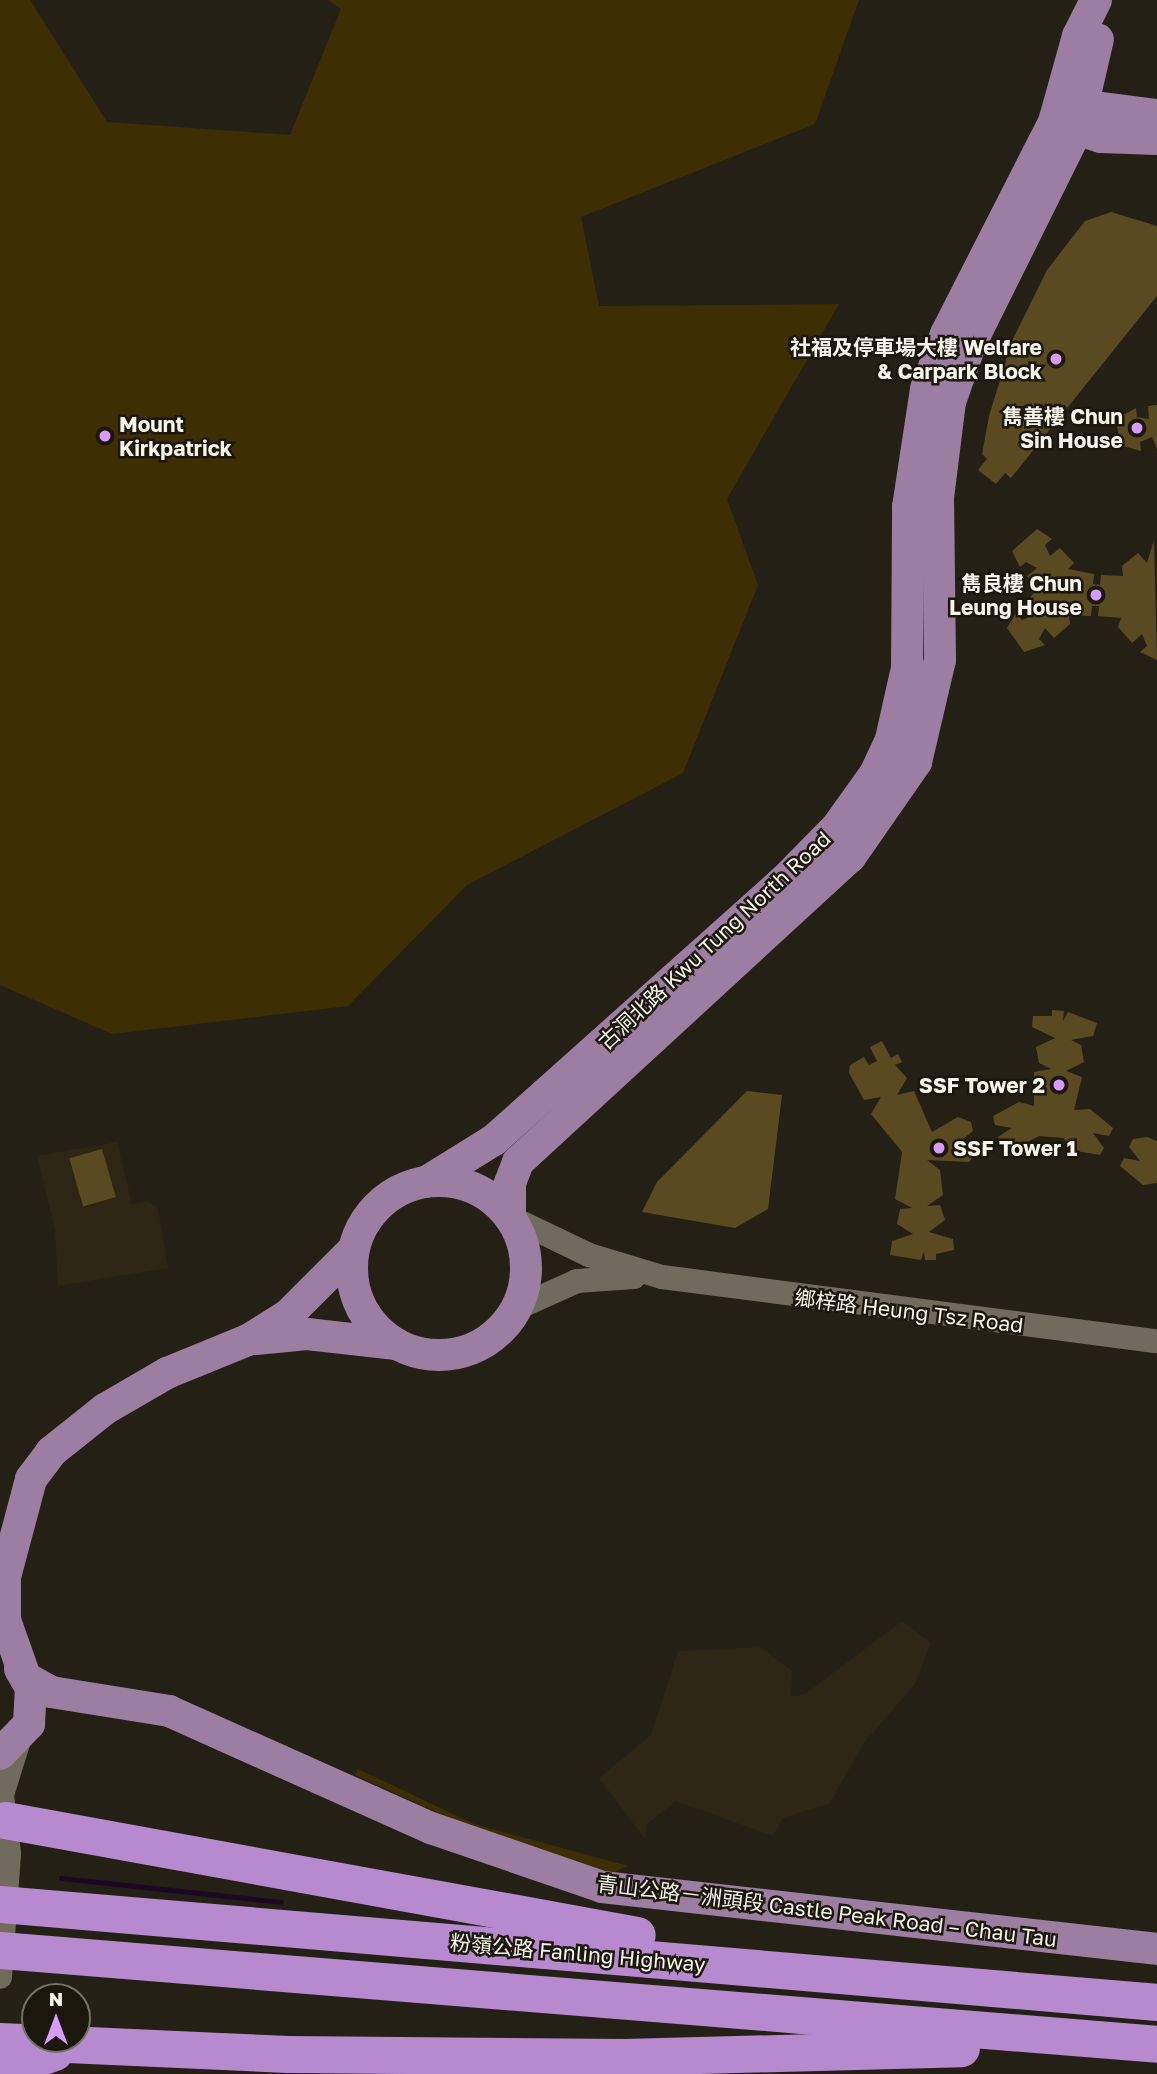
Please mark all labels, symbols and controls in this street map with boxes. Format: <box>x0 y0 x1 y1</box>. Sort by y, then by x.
place label: 社福及停車場大樓 Welfare & Carpark Block <box>790 334 1042 384</box>
marker: 社福及停車場大樓 Welfare & Carpark Block <box>1048 351 1064 367</box>
place label: 雋善樓 Chun Sin House <box>1002 403 1123 453</box>
place label: Mount Kirkpatrick <box>119 411 232 461</box>
marker: 雋善樓 Chun Sin House <box>1129 420 1145 436</box>
marker: Mount Kirkpatrick <box>97 428 113 444</box>
place label: 雋良樓 Chun Leung House <box>949 570 1082 620</box>
marker: 雋良樓 Chun Leung House <box>1088 587 1104 603</box>
street label: 古洞北路 Kwu Tung North Road <box>593 826 835 1054</box>
place label: SSF Tower 2 <box>919 1072 1045 1098</box>
marker: SSF Tower 2 <box>1051 1077 1067 1093</box>
place label: SSF Tower 1 <box>953 1135 1077 1161</box>
marker: SSF Tower 1 <box>931 1140 947 1156</box>
street label: 鄉梓路 Heung Tsz Road <box>793 1284 1025 1338</box>
street label: 青山公路－洲頭段 Castle Peak Road – Chau Tau <box>596 1870 1058 1952</box>
street label: 粉嶺公路 Fanling Highway <box>449 1929 707 1977</box>
north arrow <box>21 1983 91 2053</box>
text: N <box>49 1987 63 2010</box>

